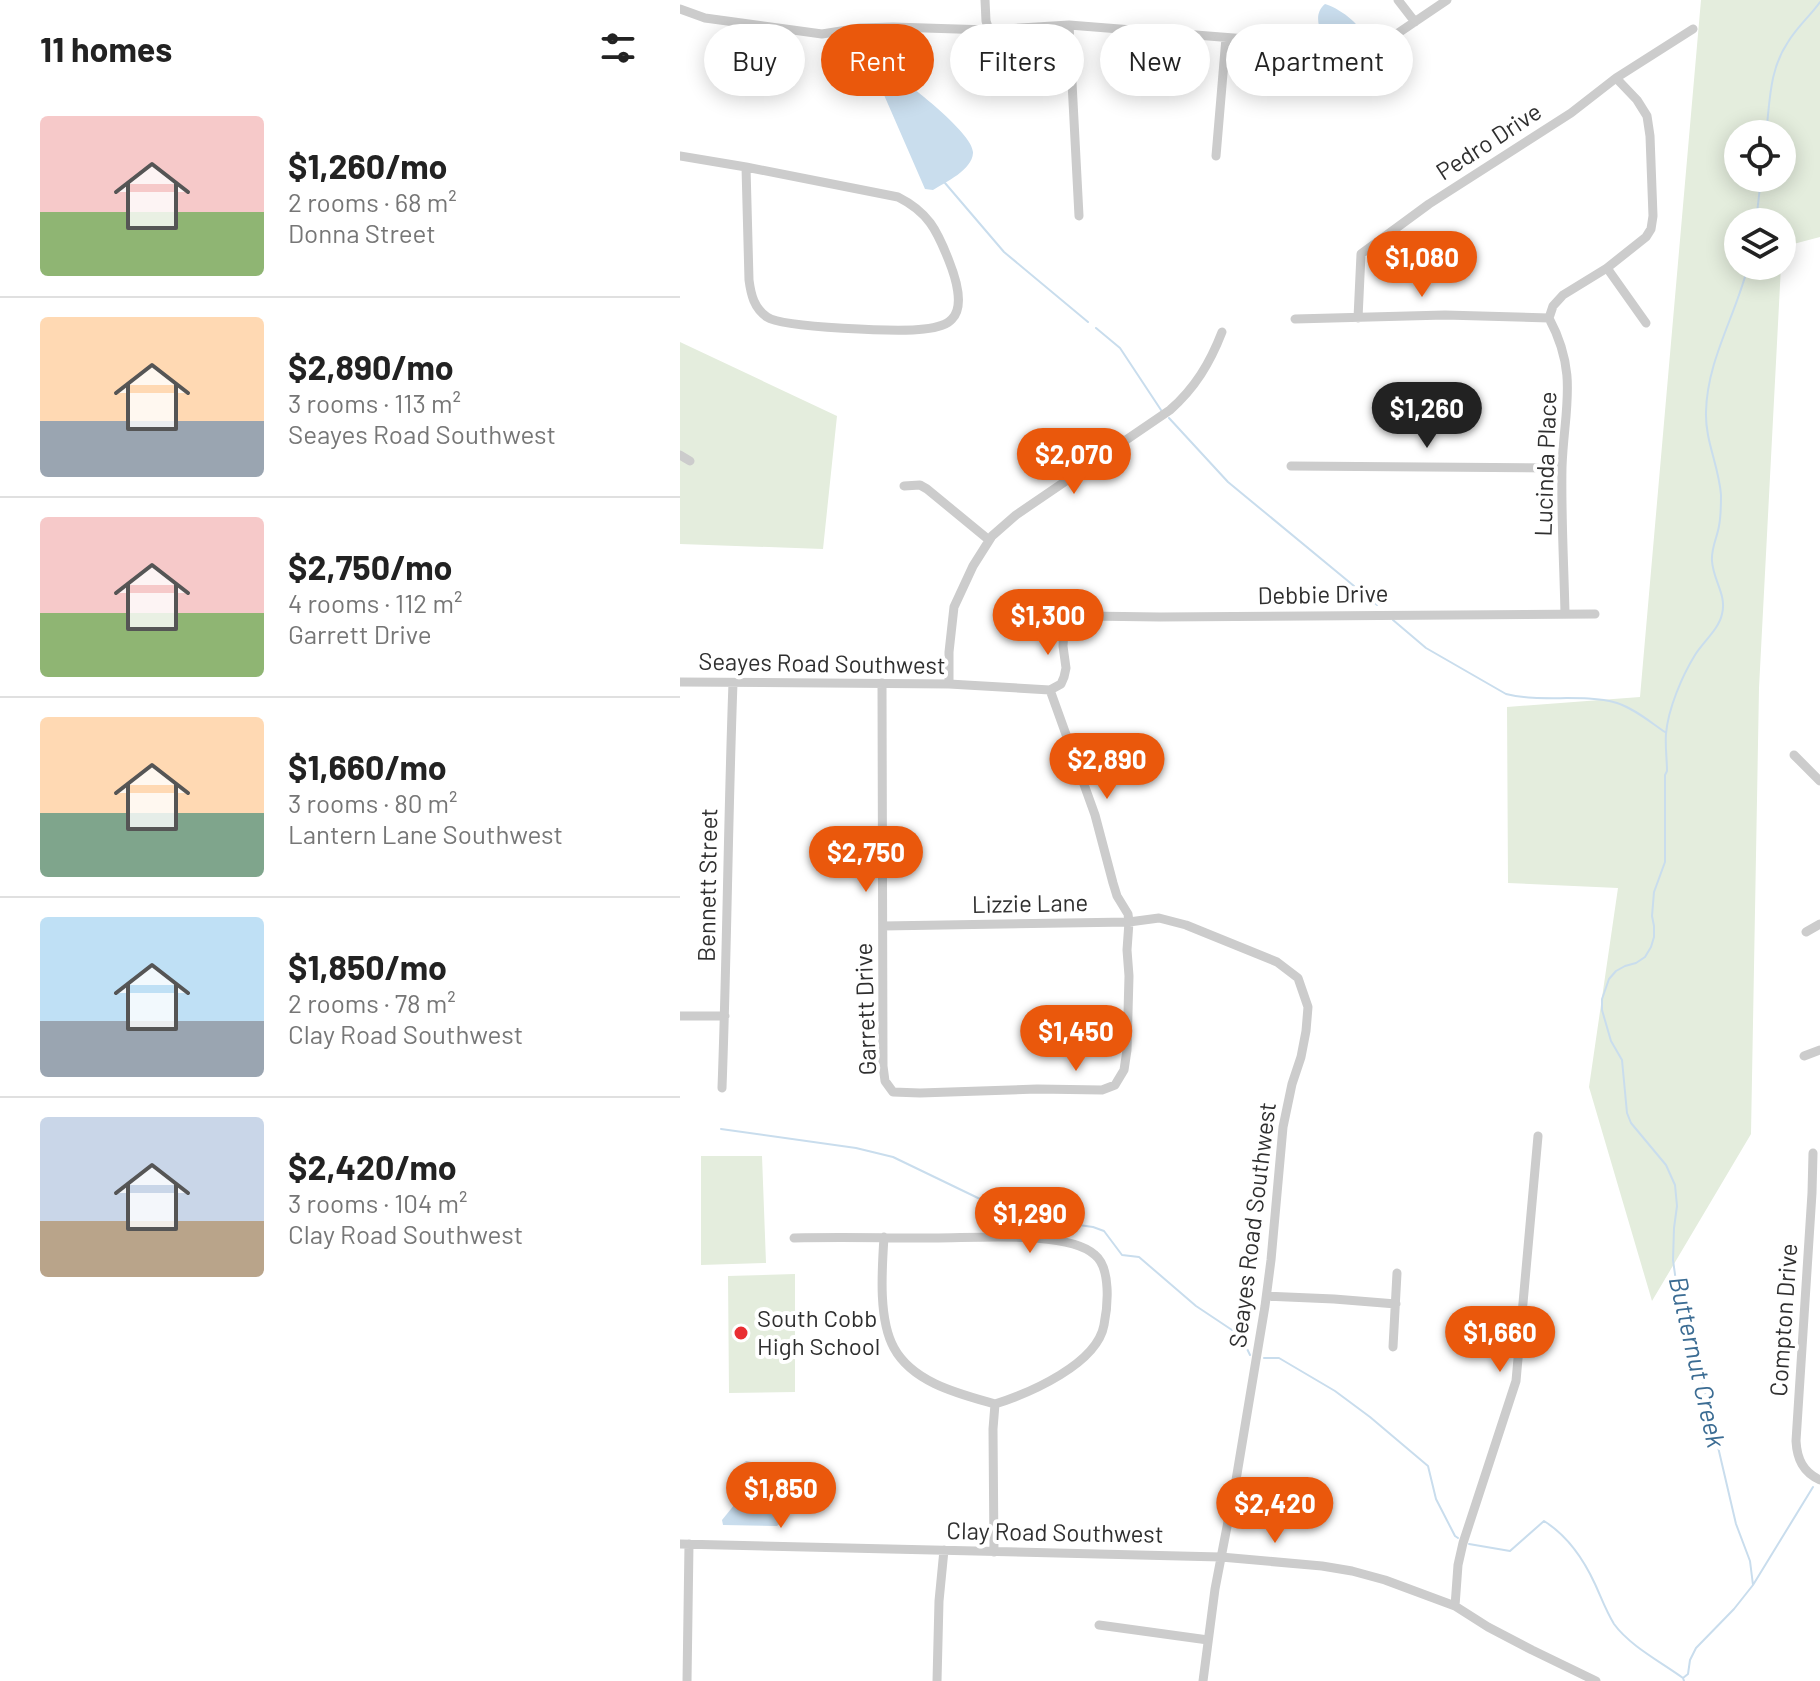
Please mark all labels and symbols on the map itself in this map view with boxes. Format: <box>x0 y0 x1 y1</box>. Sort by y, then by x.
street label: Pedro Drive <box>1430 96 1546 185</box>
pin: $1,080 <box>1357 231 1487 299</box>
pin: $1,260 <box>1362 382 1492 450</box>
street label: Lucinda Place <box>1527 391 1562 537</box>
pin: $2,070 <box>1009 428 1139 496</box>
street label: Debbie Drive <box>1257 578 1389 609</box>
pin: $1,300 <box>983 589 1113 657</box>
street label: Seayes Road Southwest <box>698 646 946 679</box>
pin: $2,890 <box>1042 733 1172 801</box>
street label: Bennett Street <box>691 808 722 962</box>
pin: $2,750 <box>801 826 931 894</box>
street label: Lizzie Lane <box>972 887 1088 918</box>
street label: Garrett Drive <box>848 942 881 1076</box>
pin: $1,450 <box>1011 1005 1141 1073</box>
street label: Seayes Road Southwest <box>1222 1100 1281 1349</box>
pin: $1,290 <box>965 1187 1095 1255</box>
street label: Compton Drive <box>1763 1242 1802 1397</box>
water label: Butternut Creek <box>1664 1273 1733 1451</box>
place label: South Cobb High School <box>757 1303 880 1360</box>
pin: $1,660 <box>1435 1306 1565 1374</box>
marker: South Cobb High School <box>732 1324 750 1342</box>
pin: $1,850 <box>716 1462 846 1530</box>
pin: $2,420 <box>1210 1477 1340 1545</box>
street label: Clay Road Southwest <box>946 1515 1164 1548</box>

